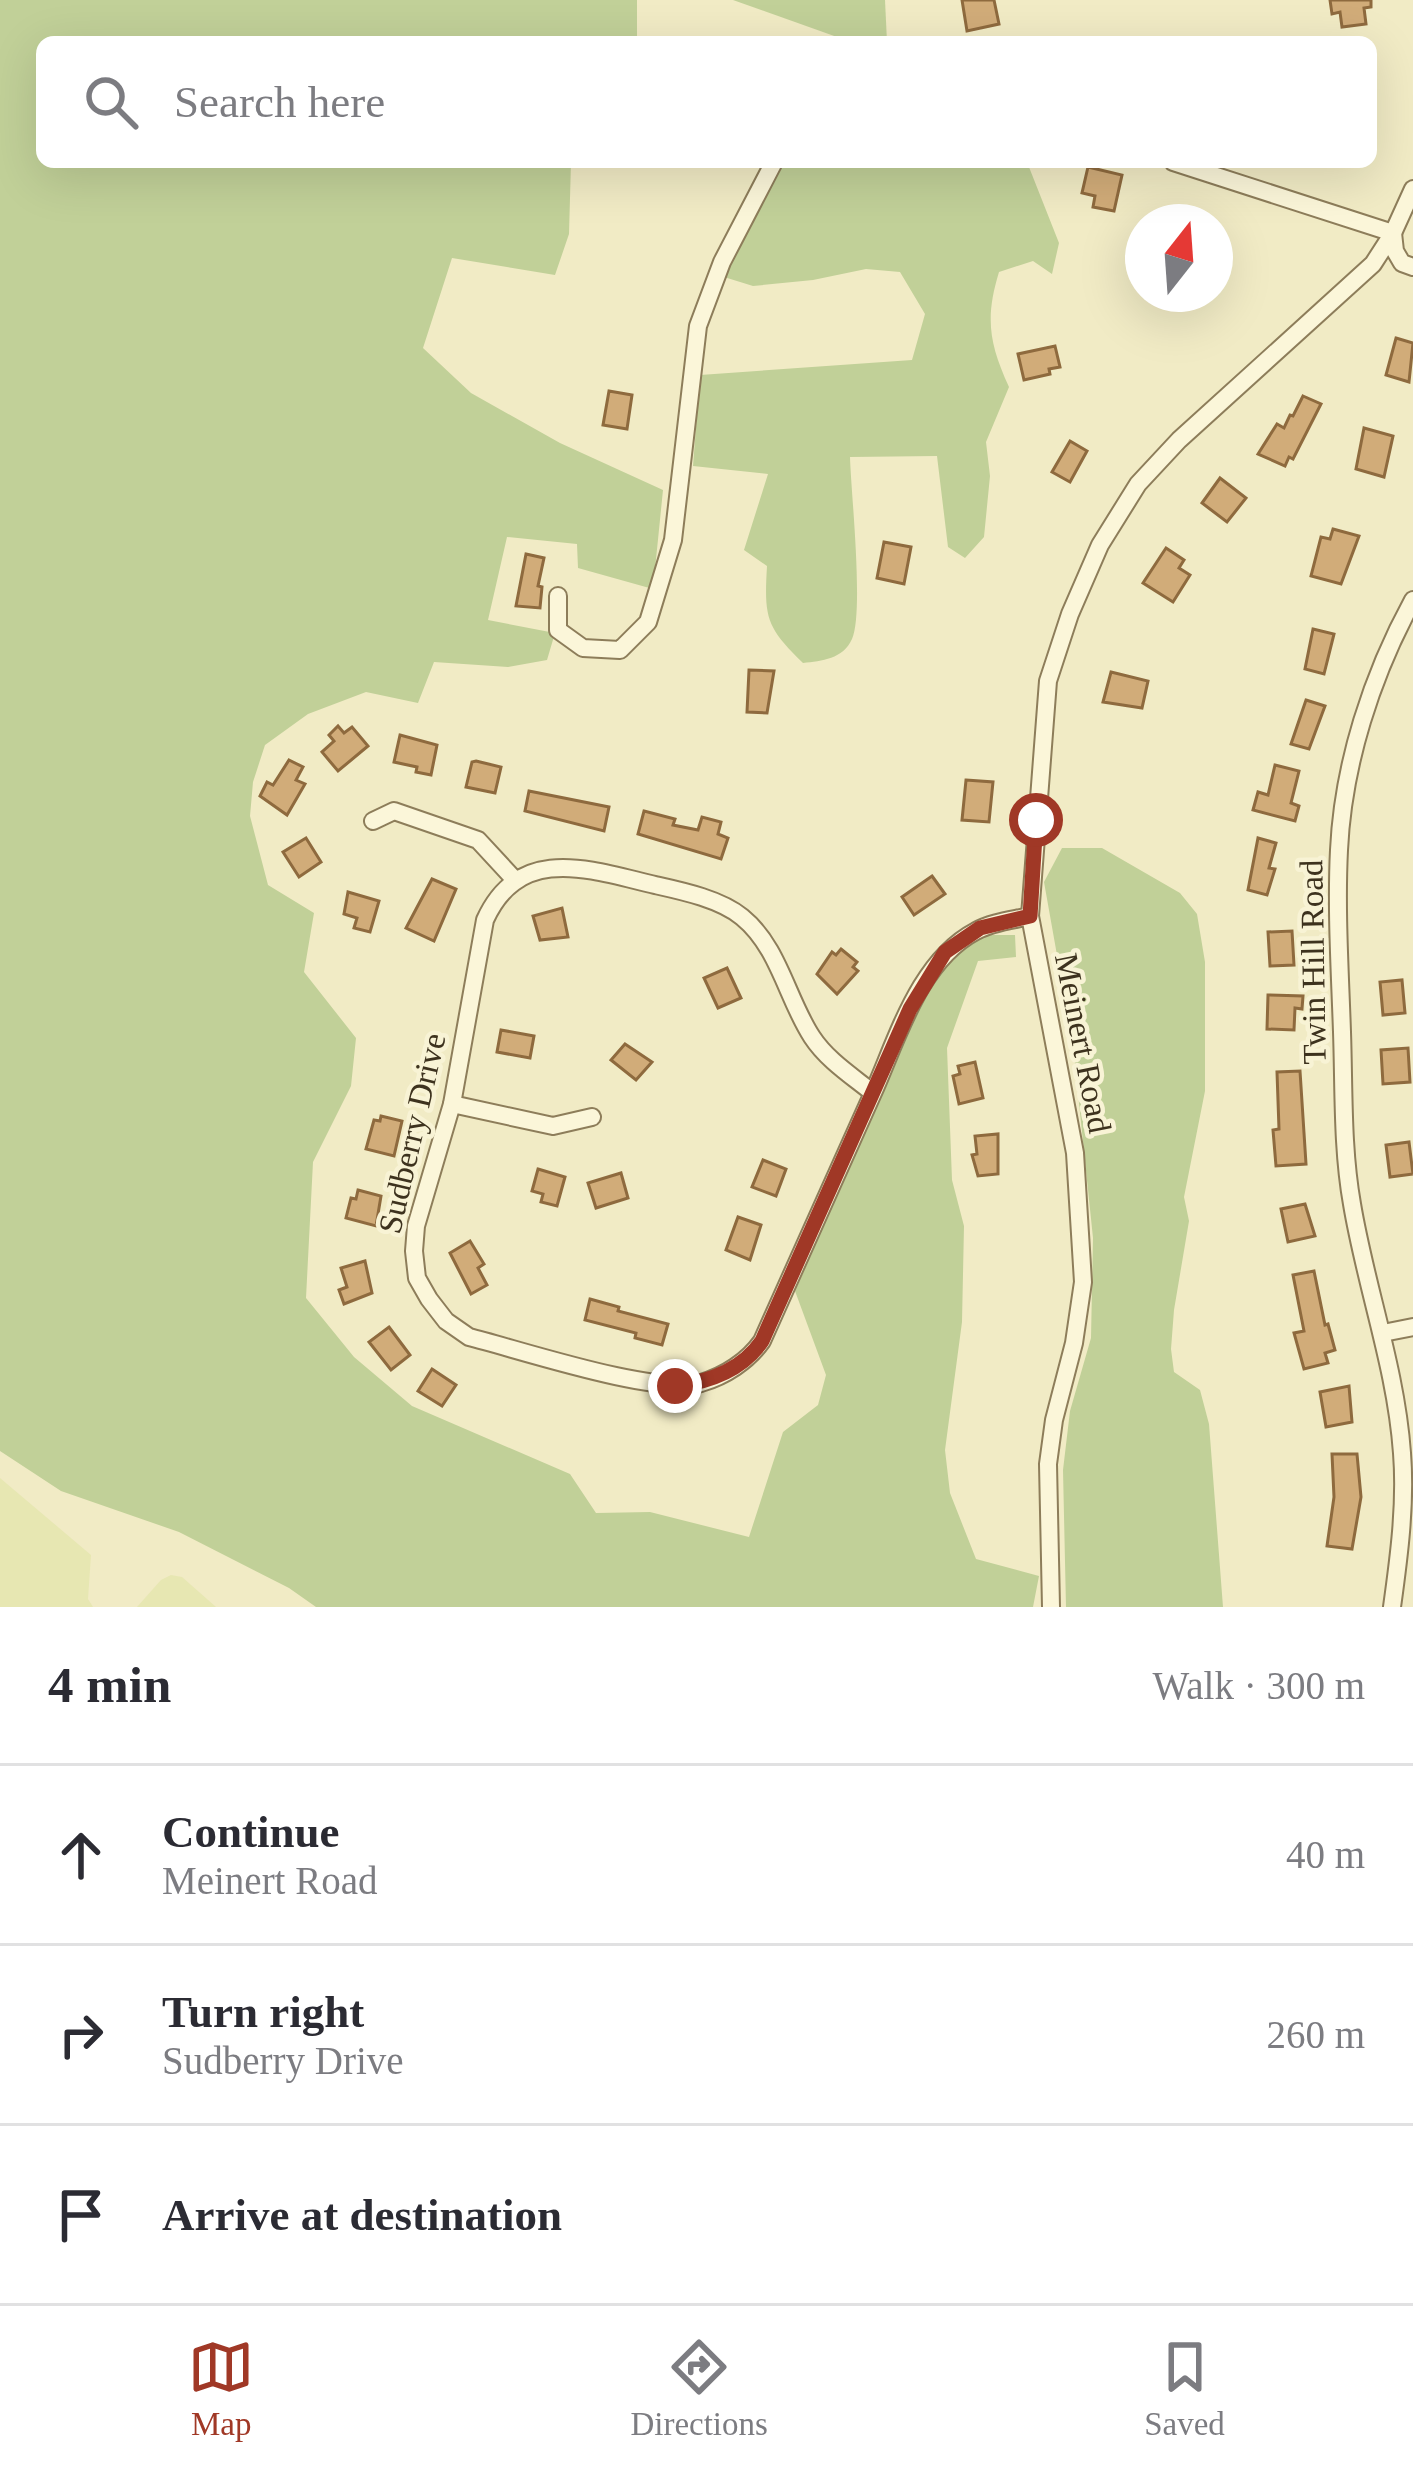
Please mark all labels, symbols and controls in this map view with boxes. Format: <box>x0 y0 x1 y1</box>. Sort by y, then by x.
search box <box>36 36 1377 168</box>
icon: search <box>78 69 144 135</box>
text: Search here <box>174 77 385 127</box>
north arrow <box>1125 204 1233 312</box>
route start <box>1009 793 1063 847</box>
street label: Twin Hill Road <box>1293 859 1333 1065</box>
street label: Meinert Road <box>1048 950 1118 1137</box>
street label: Sudberry Drive <box>371 1030 453 1237</box>
route end <box>648 1359 702 1413</box>
text: 4 min <box>48 1657 171 1713</box>
text: Walk · 300 m <box>1153 1664 1365 1707</box>
text: Continue <box>162 1807 340 1857</box>
icon: ahead <box>48 1822 114 1888</box>
text: 40 m <box>1286 1833 1365 1876</box>
text: Meinert Road <box>162 1859 378 1902</box>
text: Turn right <box>162 1987 364 2037</box>
icon: right <box>48 2002 114 2068</box>
text: 260 m <box>1266 2013 1365 2056</box>
text: Sudberry Drive <box>162 2039 404 2082</box>
icon: arrive <box>48 2182 114 2248</box>
text: Arrive at destination <box>162 2190 562 2240</box>
tab: Map <box>188 2334 254 2443</box>
tab: Directions <box>630 2334 768 2443</box>
tab: Saved <box>1144 2334 1225 2443</box>

